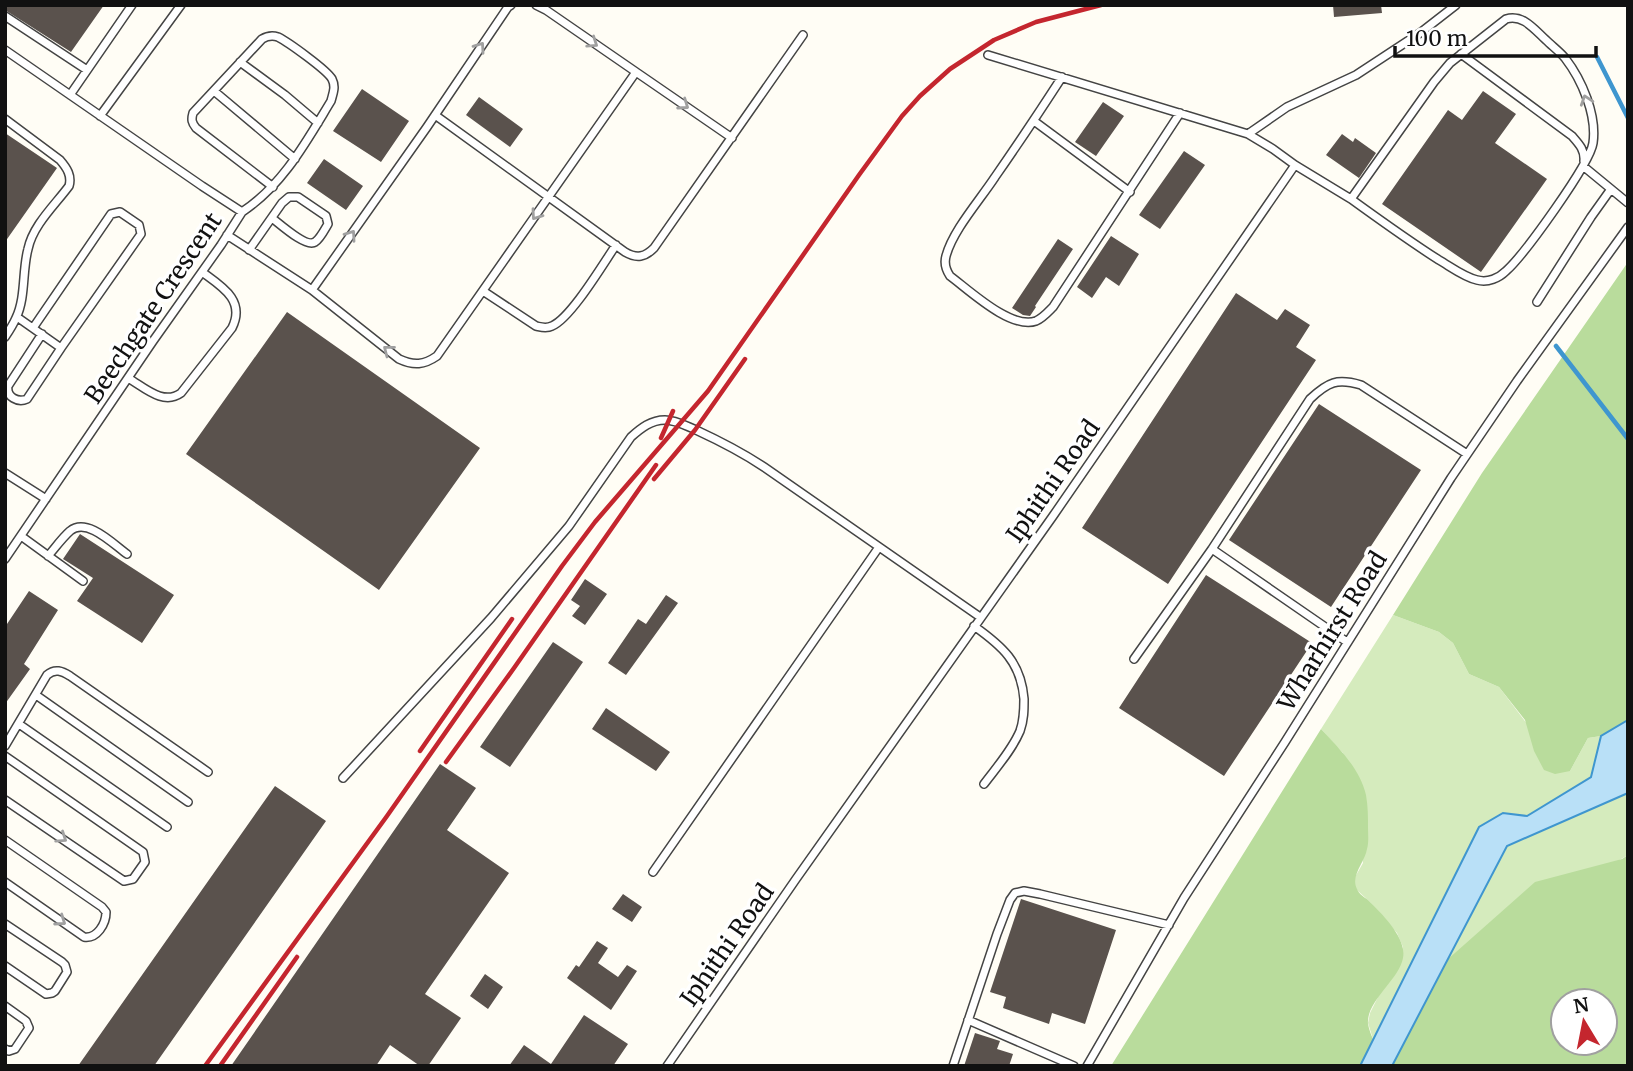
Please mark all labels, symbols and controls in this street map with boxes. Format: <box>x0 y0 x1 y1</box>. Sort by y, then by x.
scale bar <box>1395 14 1596 58</box>
text: 100 m <box>1406 25 1468 52</box>
one-way arrow <box>585 34 598 47</box>
one-way arrow <box>472 42 484 55</box>
one-way arrow <box>1580 95 1594 107</box>
one-way arrow <box>676 97 689 109</box>
street label: Beechgate Crescent <box>78 206 229 409</box>
one-way arrow <box>532 207 544 220</box>
one-way arrow <box>343 230 355 243</box>
one-way arrow <box>383 346 395 359</box>
street label: Iphithi Road <box>999 414 1107 548</box>
street label: Wharhirst Road <box>1270 545 1393 717</box>
one-way arrow <box>54 830 67 843</box>
street label: Iphithi Road <box>673 878 781 1012</box>
one-way arrow <box>53 913 66 925</box>
north arrow <box>1549 987 1619 1057</box>
text: N <box>1572 992 1591 1018</box>

